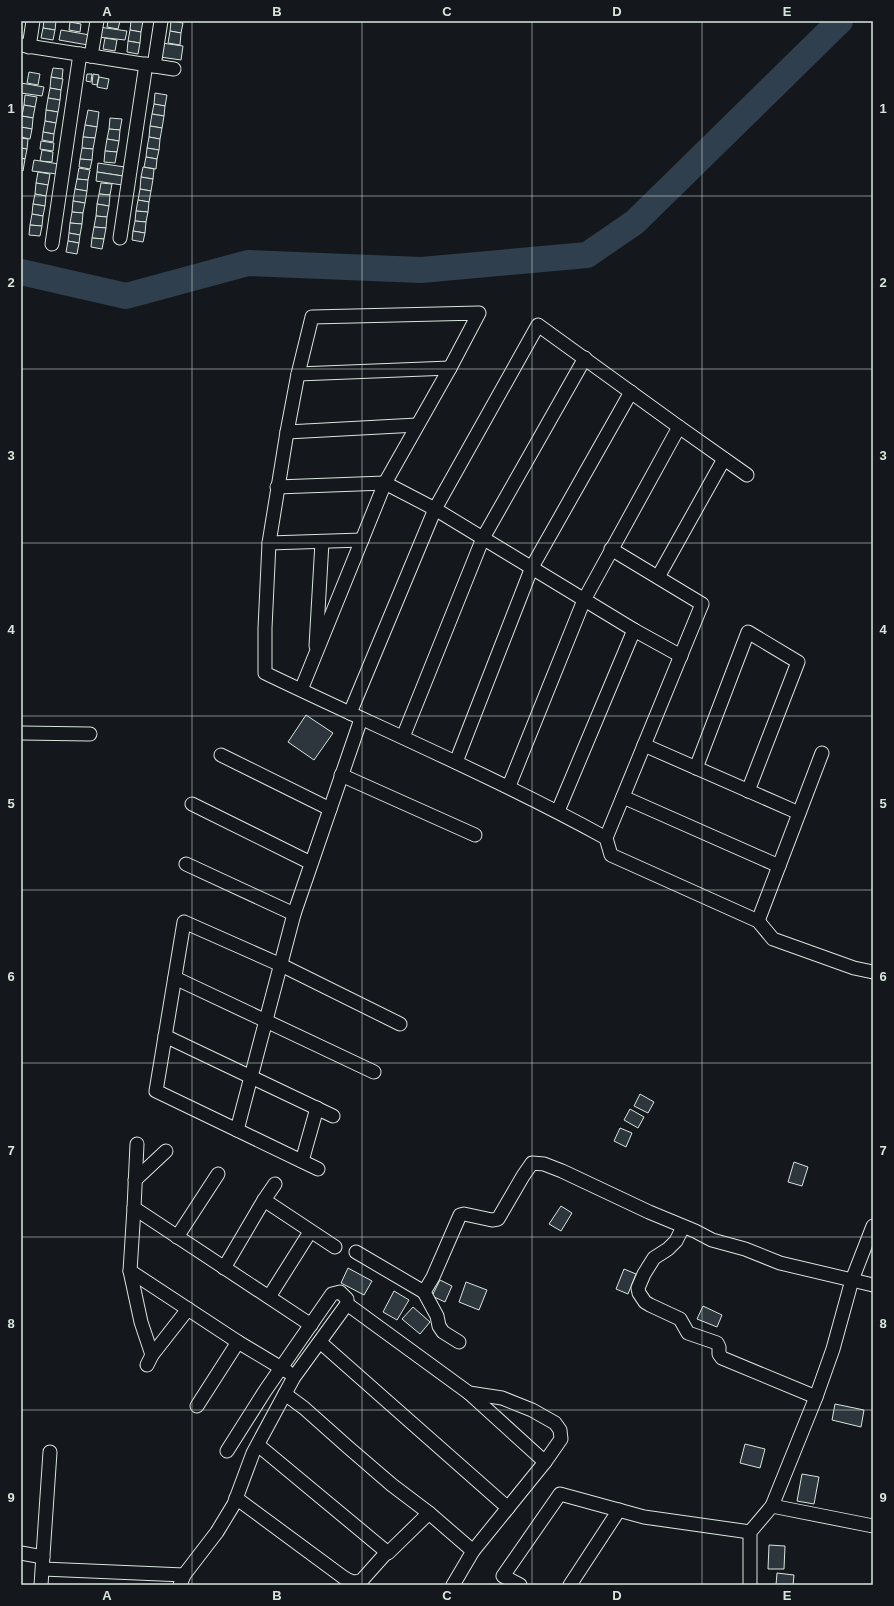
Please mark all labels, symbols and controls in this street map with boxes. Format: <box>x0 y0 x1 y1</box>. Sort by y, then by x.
text: A <box>102 4 112 19</box>
text: B <box>272 4 282 19</box>
text: C <box>442 4 452 19</box>
text: D <box>612 4 622 19</box>
text: E <box>783 4 792 19</box>
text: 1 <box>7 101 15 116</box>
text: 1 <box>879 101 887 116</box>
text: 2 <box>7 275 15 290</box>
text: 2 <box>879 275 887 290</box>
text: 3 <box>7 448 15 463</box>
text: 3 <box>879 448 887 463</box>
text: 4 <box>7 622 15 637</box>
text: 4 <box>879 622 887 637</box>
text: 5 <box>7 796 15 811</box>
text: 5 <box>879 796 887 811</box>
text: 6 <box>7 969 15 984</box>
text: 6 <box>879 969 887 984</box>
text: 7 <box>7 1143 15 1158</box>
text: 7 <box>879 1143 887 1158</box>
text: 8 <box>7 1316 15 1331</box>
text: 8 <box>879 1316 887 1331</box>
text: 9 <box>7 1490 15 1505</box>
text: 9 <box>879 1490 887 1505</box>
text: A <box>102 1588 112 1603</box>
text: B <box>272 1588 282 1603</box>
text: C <box>442 1588 452 1603</box>
text: D <box>612 1588 622 1603</box>
text: E <box>783 1588 792 1603</box>

